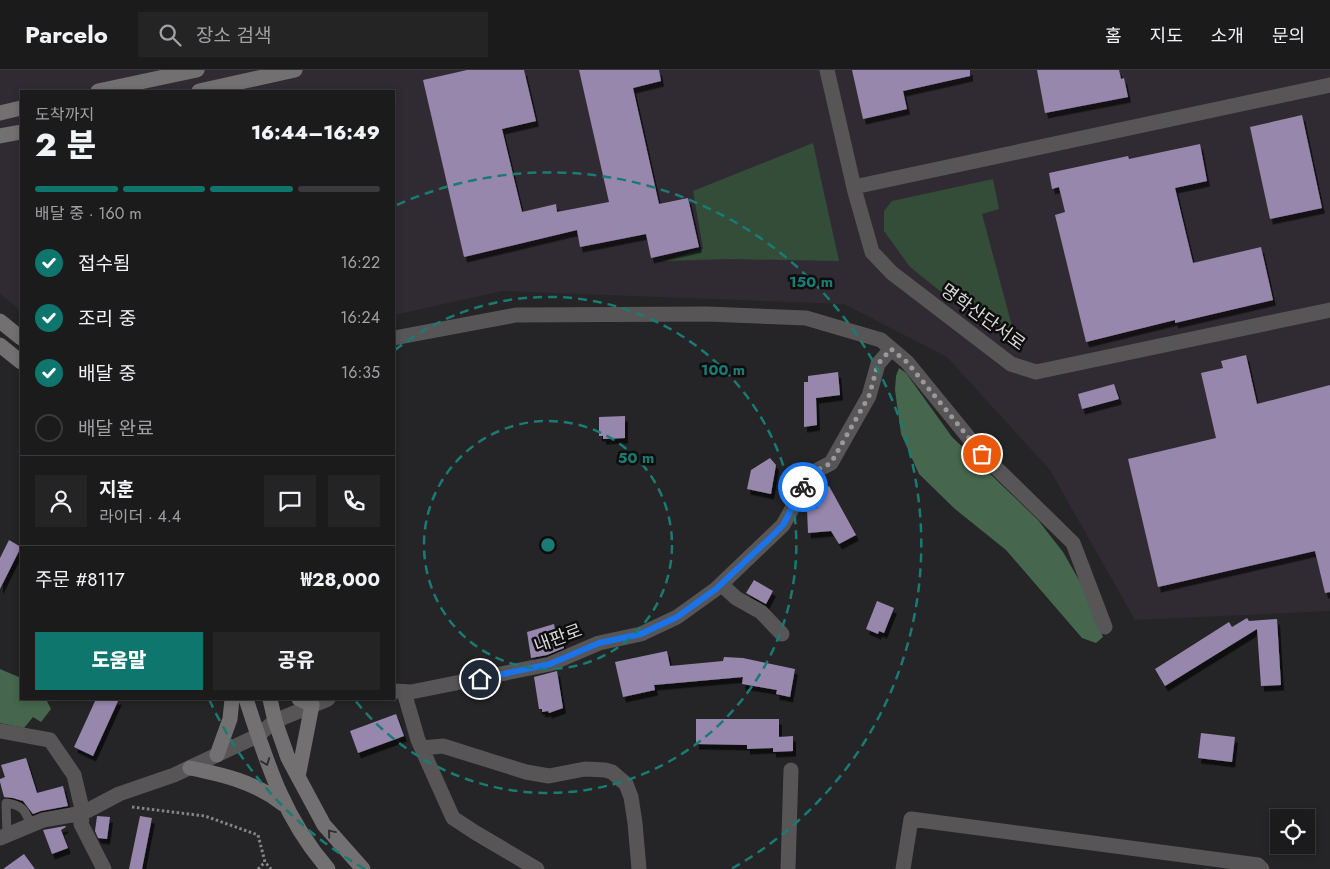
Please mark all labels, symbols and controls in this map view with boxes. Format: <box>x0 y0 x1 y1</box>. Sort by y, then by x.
search box <box>138 12 488 57</box>
text: Parcelo <box>25 17 108 52</box>
icon: search <box>156 21 184 49</box>
text: 장소 검색 <box>196 22 272 49</box>
text: 홈 <box>1105 23 1122 49</box>
text: 지도 <box>1150 23 1183 49</box>
text: 소개 <box>1211 23 1244 49</box>
text: 문의 <box>1272 23 1305 49</box>
text: 도착까지 <box>35 103 94 126</box>
text: 16:44–16:49 <box>251 119 380 146</box>
text: 2 분 <box>35 122 96 168</box>
text: 배달 중 · 160 m <box>35 202 142 225</box>
icon: check <box>35 249 63 277</box>
text: 접수됨 <box>78 250 130 277</box>
text: 16:22 <box>341 251 380 274</box>
text: 150 m <box>789 271 833 293</box>
street label: 명학산단서로 <box>935 277 1031 357</box>
icon: check <box>35 304 63 332</box>
text: 조리 중 <box>78 305 136 332</box>
text: 16:24 <box>340 306 380 329</box>
icon: check <box>35 359 63 387</box>
text: 100 m <box>701 359 745 381</box>
text: 배달 중 <box>78 360 136 387</box>
text: 16:35 <box>341 361 380 384</box>
text: 배달 완료 <box>78 415 154 442</box>
pin <box>961 433 1003 475</box>
icon: bag <box>968 440 996 468</box>
text: 50 m <box>618 447 654 469</box>
courier <box>778 462 828 512</box>
icon: bike <box>789 473 817 501</box>
button: person <box>35 475 87 527</box>
button: chat <box>264 475 316 527</box>
button: phone <box>328 475 380 527</box>
text: 지훈 <box>99 476 134 503</box>
text: 라이더 · 4.4 <box>99 505 181 528</box>
centre of rings <box>539 536 557 554</box>
text: 주문 #8117 <box>35 566 125 593</box>
text: ₩28,000 <box>301 566 380 593</box>
street label: 내판로 <box>530 617 586 659</box>
button: 도움말 <box>35 632 203 690</box>
button: 공유 <box>213 632 380 690</box>
pin <box>459 658 501 700</box>
icon: home <box>466 665 494 693</box>
one-way arrow <box>260 757 270 765</box>
map controls <box>1270 809 1315 854</box>
button: locate <box>1270 809 1315 854</box>
one-way arrow <box>327 829 336 838</box>

